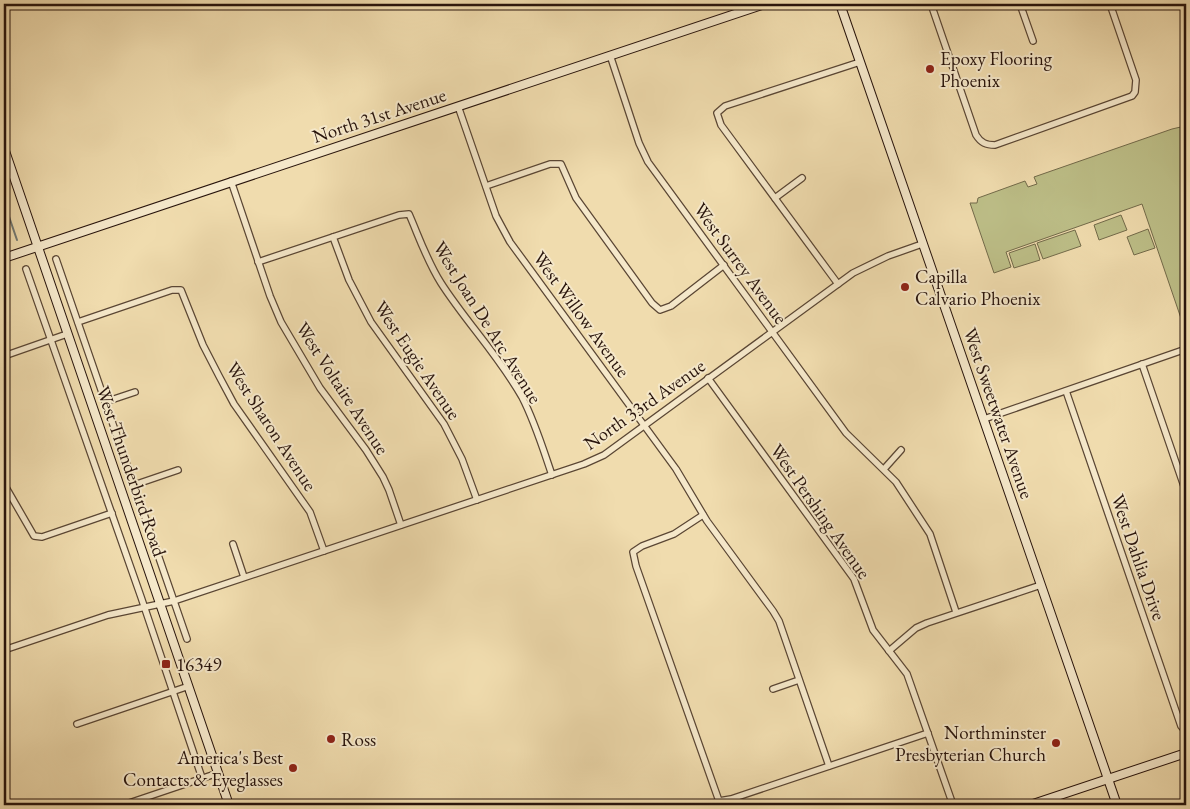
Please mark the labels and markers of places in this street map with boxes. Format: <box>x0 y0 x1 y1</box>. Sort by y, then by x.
place label: Epoxy Flooring Phoenix <box>940 46 1053 93</box>
marker: Epoxy Flooring Phoenix <box>924 63 936 75</box>
place label: Capilla Calvario Phoenix <box>915 264 1041 311</box>
marker: Capilla Calvario Phoenix <box>899 281 911 293</box>
place label: 16349 <box>176 652 222 677</box>
marker: 16349 <box>160 658 172 670</box>
place label: Northminster Presbyterian Church <box>895 720 1047 767</box>
place label: Ross <box>341 727 376 752</box>
marker: Ross <box>325 733 337 745</box>
marker: Northminster Presbyterian Church <box>1050 737 1062 749</box>
place label: America's Best Contacts & Eyeglasses <box>123 745 283 792</box>
marker: America's Best Contacts & Eyeglasses <box>287 762 299 774</box>

